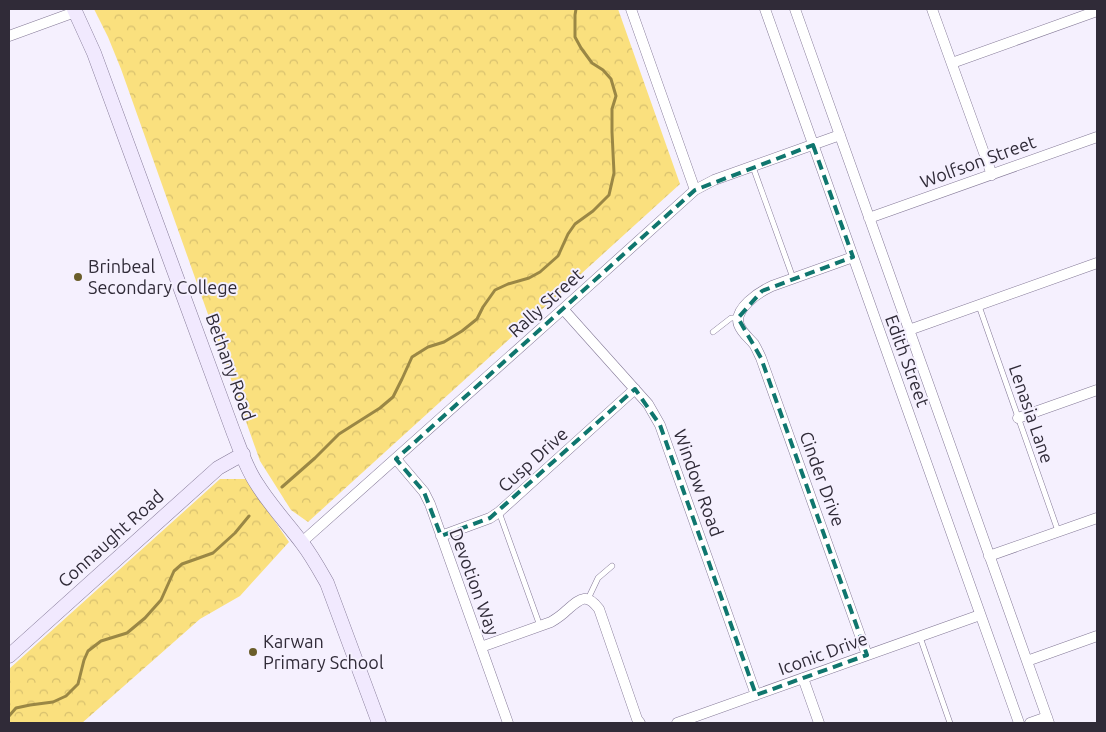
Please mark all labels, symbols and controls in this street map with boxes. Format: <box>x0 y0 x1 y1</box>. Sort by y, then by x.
street label: Wolfson Street <box>917 131 1038 191</box>
place label: Brinbeal Secondary College <box>88 256 238 297</box>
street label: Rally Street <box>504 264 587 341</box>
marker: Brinbeal Secondary College <box>72 271 84 283</box>
street label: Bethany Road <box>202 310 260 423</box>
street label: Edith Street <box>882 312 934 409</box>
street label: Lenasia Lane <box>1006 362 1058 466</box>
street label: Cusp Drive <box>494 423 571 496</box>
street label: Window Road <box>670 426 728 539</box>
street label: Cinder Drive <box>797 428 849 529</box>
street label: Connaught Road <box>53 486 167 591</box>
street label: Devotion Way <box>446 525 504 638</box>
street label: Iconic Drive <box>775 628 870 678</box>
place label: Karwan Primary School <box>263 631 384 672</box>
marker: Karwan Primary School <box>247 646 259 658</box>

